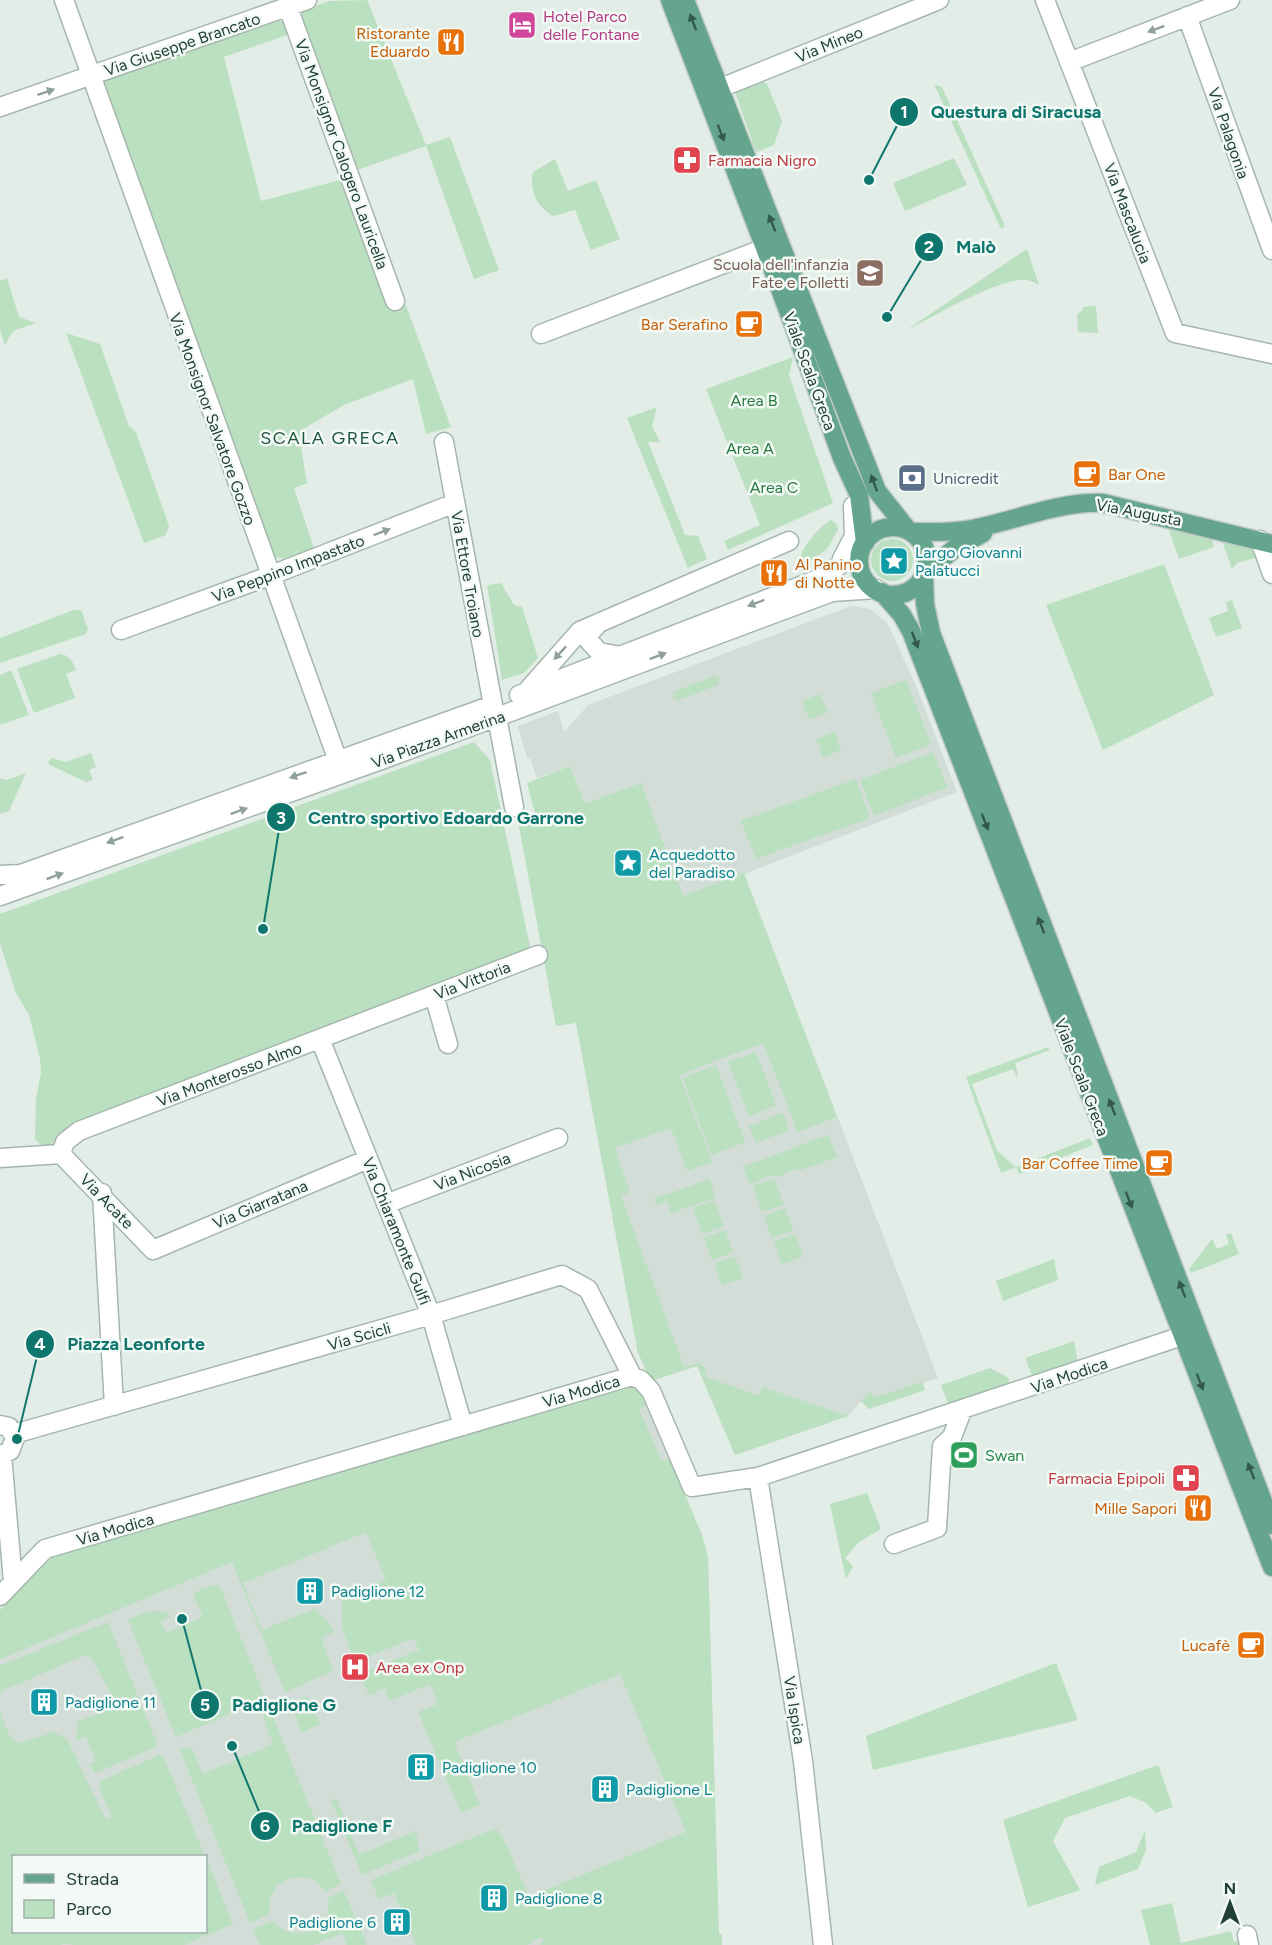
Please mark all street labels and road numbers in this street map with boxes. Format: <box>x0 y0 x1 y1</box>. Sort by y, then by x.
street label: Via Giuseppe Brancato <box>102 9 263 80</box>
street label: Via Mineo <box>793 22 866 67</box>
street label: Via Monsignor Calogero Lauricella <box>291 37 392 272</box>
street label: Via Palagonia <box>1204 85 1253 181</box>
street label: Via Mascalucia <box>1100 160 1155 266</box>
street label: Viale Scala Greca <box>779 309 840 433</box>
street label: Via Monsignor Salvatore Gozzo <box>165 310 260 528</box>
street label: Via Augusta <box>1095 495 1183 530</box>
street label: Via Ettore Troiano <box>447 509 488 639</box>
street label: Via Peppino Impastato <box>209 531 367 606</box>
street label: Via Piazza Armerina <box>369 706 508 772</box>
street label: Via Vittoria <box>431 957 513 1004</box>
street label: Viale Scala Greca <box>1050 1016 1113 1139</box>
street label: Via Monterosso Almo <box>154 1038 304 1111</box>
street label: Via Nicosia <box>431 1148 513 1195</box>
street label: Via Chiaramonte Gulfi <box>358 1155 435 1308</box>
street label: Via Acate <box>76 1170 138 1233</box>
street label: Via Giarratana <box>210 1176 310 1233</box>
street label: Via Scicli <box>325 1318 393 1355</box>
street label: Via Modica <box>1028 1354 1110 1397</box>
street label: Via Modica <box>540 1371 622 1412</box>
street label: Via Modica <box>74 1509 156 1550</box>
street label: Via Ispica <box>780 1675 809 1745</box>

